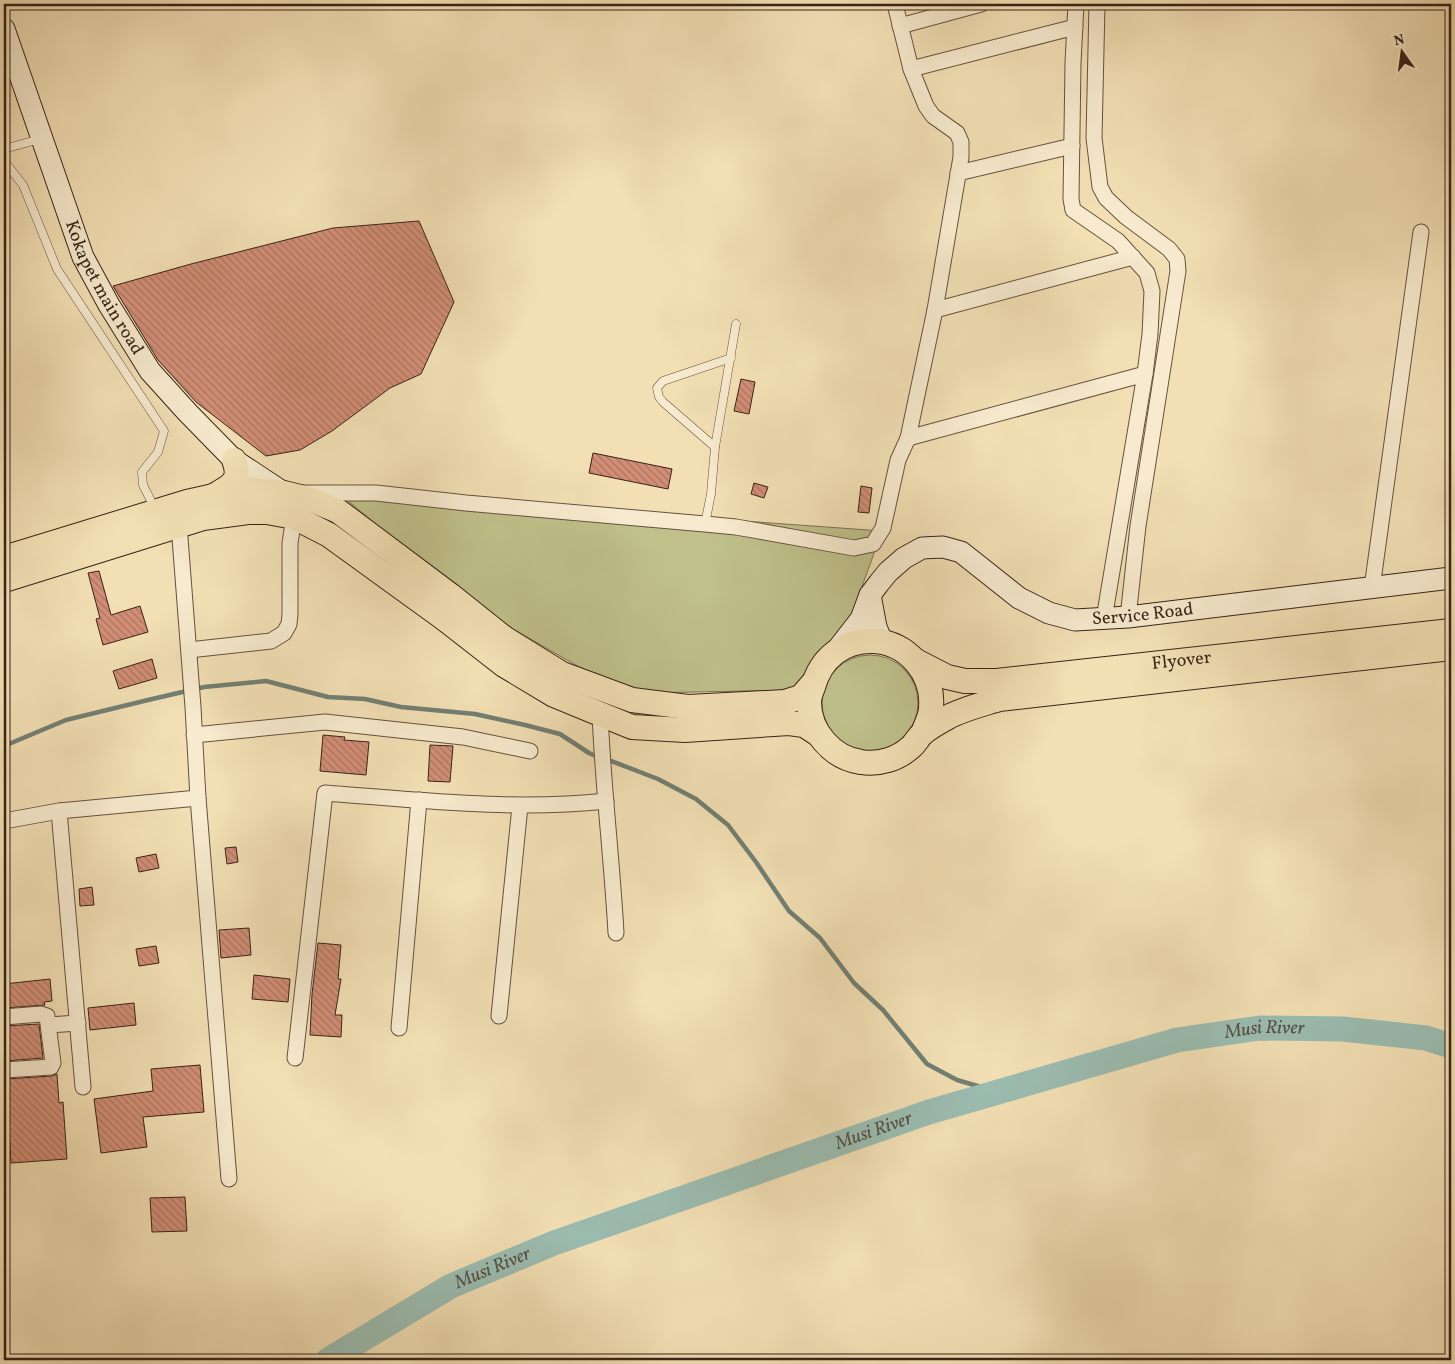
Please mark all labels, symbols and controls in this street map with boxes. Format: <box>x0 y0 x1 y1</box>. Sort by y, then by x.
north arrow <box>1378 28 1428 78</box>
text: N <box>1392 30 1406 51</box>
street label: Kokapet main road <box>59 217 150 360</box>
street label: Service Road <box>1091 597 1195 632</box>
street label: Flyover <box>1150 645 1213 676</box>
water label: Musi River <box>1222 1015 1306 1046</box>
water label: Musi River <box>831 1105 917 1157</box>
water label: Musi River <box>450 1241 536 1296</box>

